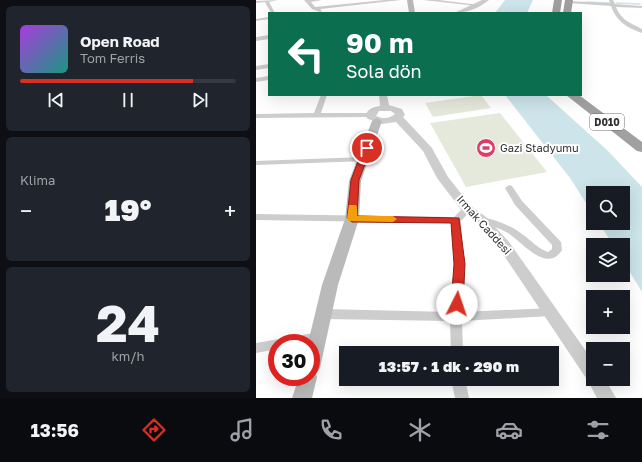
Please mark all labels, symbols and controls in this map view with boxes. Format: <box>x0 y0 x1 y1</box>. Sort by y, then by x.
text: 90 m <box>346 26 413 59</box>
icon: left <box>280 28 332 80</box>
text: Open Road <box>80 32 160 50</box>
text: Tom Ferris <box>80 50 145 66</box>
text: Sola dön <box>346 60 422 82</box>
icon: previous <box>45 89 67 111</box>
icon: pause <box>117 89 139 111</box>
icon: next <box>189 89 211 111</box>
road number: D010 <box>590 114 624 130</box>
pin <box>350 131 384 165</box>
icon: arrive <box>356 137 378 159</box>
sports icon: Gazi Stadyumu <box>475 137 497 159</box>
place label: Gazi Stadyumu <box>500 141 579 154</box>
text: Klima <box>20 172 55 188</box>
map controls <box>586 186 630 386</box>
button: search <box>586 186 630 230</box>
text: 19° <box>104 192 152 228</box>
street label: Irmak Caddesi <box>454 192 514 257</box>
text: − <box>20 197 32 224</box>
text: + <box>224 197 236 224</box>
button: layers <box>586 238 630 282</box>
position arrow <box>436 283 478 325</box>
button: + <box>586 290 630 334</box>
text: 24 <box>96 291 160 353</box>
speed limit sign: 30 <box>268 334 320 386</box>
button: − <box>586 342 630 386</box>
text: km/h <box>111 348 145 364</box>
text: 13:57 · 1 dk · 290 m <box>379 357 519 375</box>
icon: directions <box>140 416 168 444</box>
icon: music <box>228 416 256 444</box>
icon: phone <box>317 416 345 444</box>
icon: climate <box>406 416 434 444</box>
icon: car <box>495 416 523 444</box>
icon: filters <box>584 416 612 444</box>
text: 13:56 <box>30 419 79 441</box>

